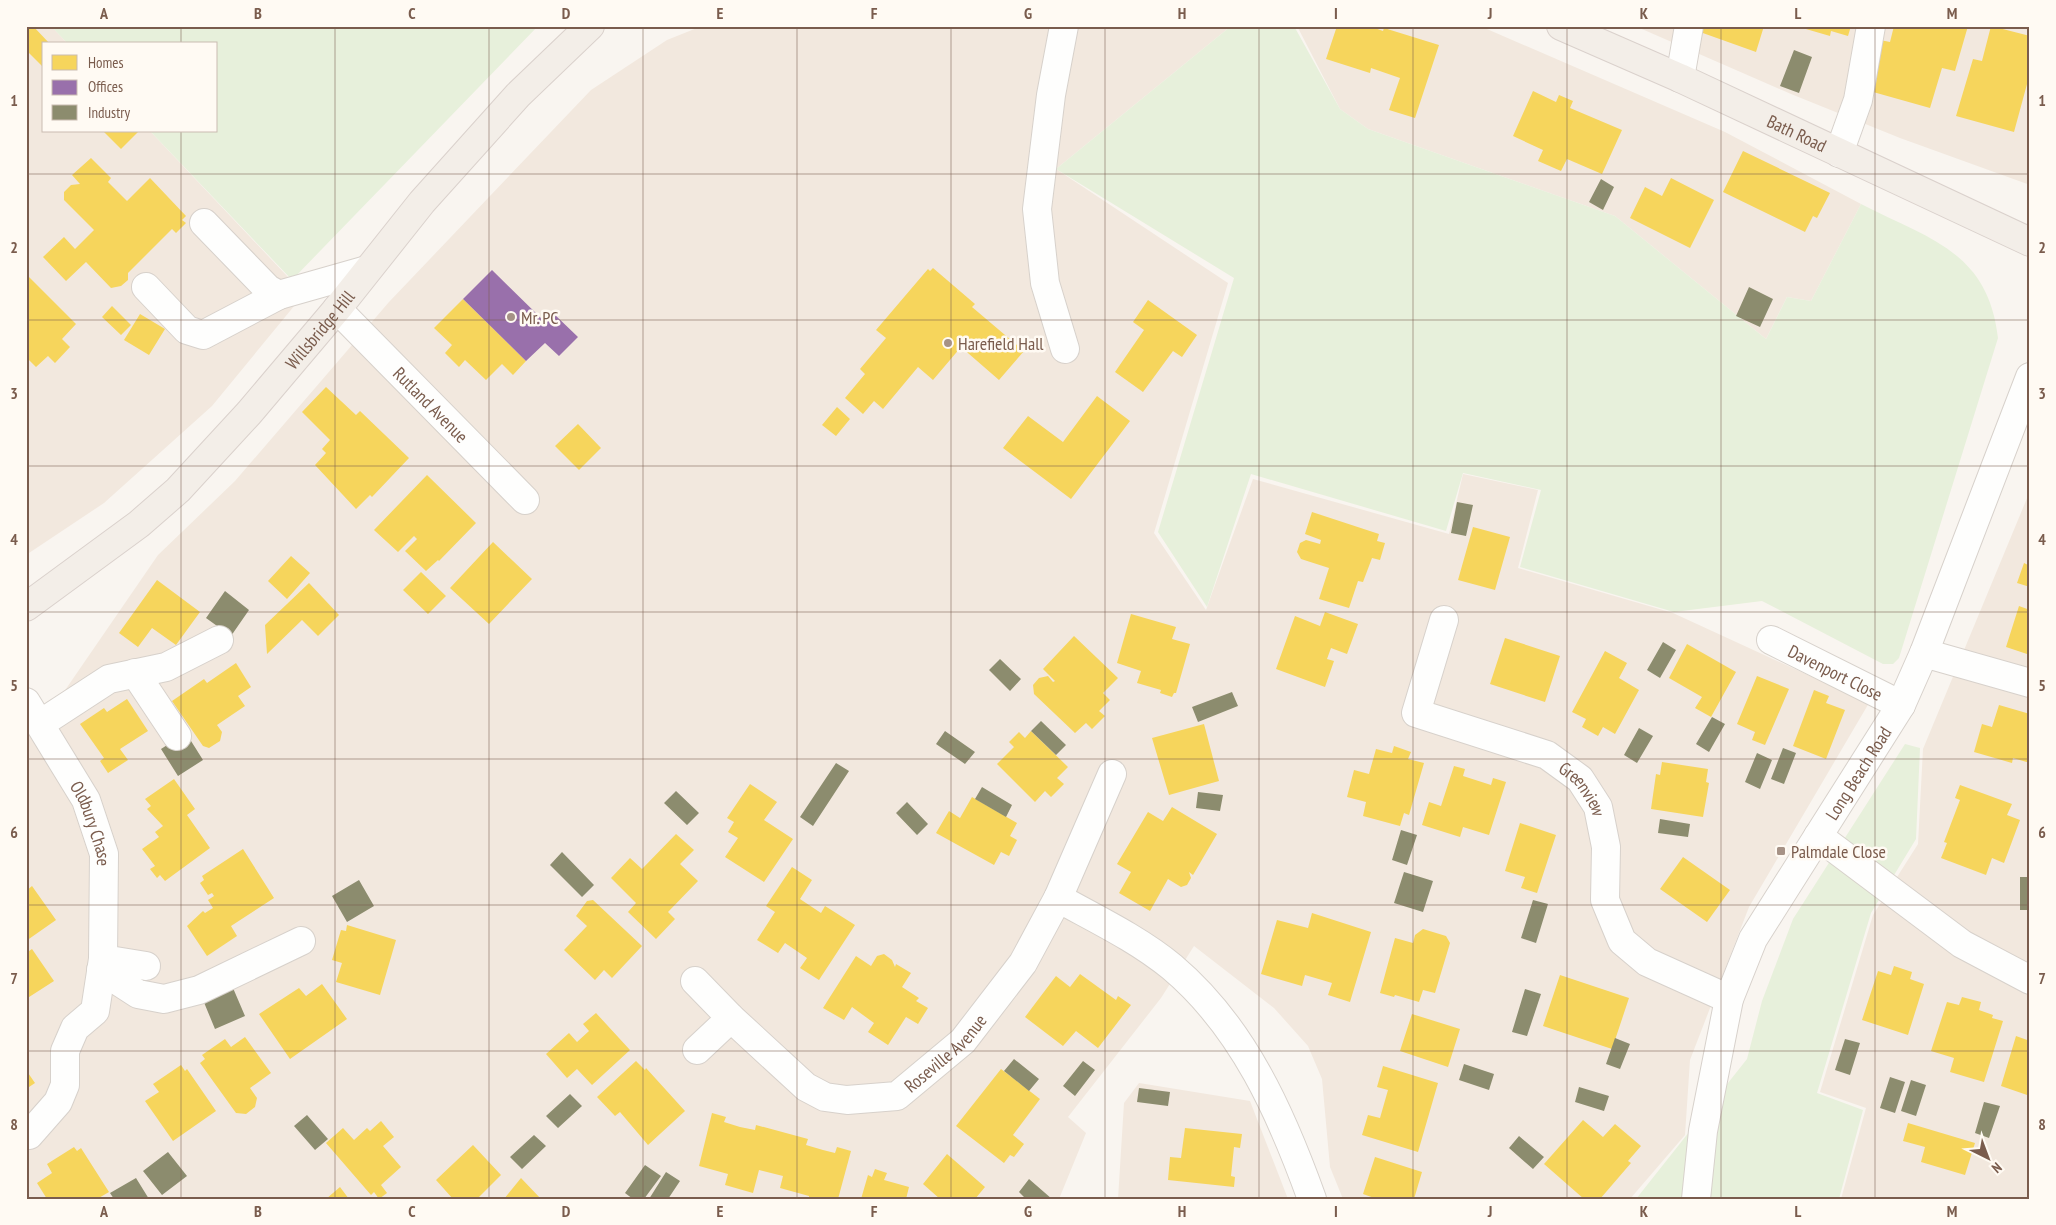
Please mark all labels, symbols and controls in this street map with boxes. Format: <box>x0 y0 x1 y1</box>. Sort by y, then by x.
text: A <box>99 3 109 23</box>
text: B <box>254 3 262 23</box>
text: C <box>408 3 416 23</box>
text: D <box>562 3 571 23</box>
text: E <box>717 3 724 23</box>
text: F <box>871 3 878 23</box>
text: G <box>1024 3 1032 23</box>
text: H <box>1178 3 1186 23</box>
text: I <box>1334 3 1338 23</box>
text: J <box>1487 3 1492 23</box>
text: K <box>1640 3 1649 23</box>
text: L <box>1795 3 1802 23</box>
text: M <box>1947 3 1957 23</box>
legend <box>42 42 218 132</box>
text: Homes <box>88 53 124 72</box>
text: Offices <box>88 77 123 96</box>
text: 1 <box>10 90 18 110</box>
text: 1 <box>2038 90 2046 110</box>
text: Industry <box>88 103 130 122</box>
street label: Bath Road <box>1763 109 1830 157</box>
text: 2 <box>10 237 18 257</box>
text: 2 <box>2038 237 2046 257</box>
street label: Willsbridge Hill <box>280 285 360 374</box>
place label: Mr. PC <box>521 306 558 329</box>
marker: Mr. PC <box>505 311 517 323</box>
place label: Harefield Hall <box>958 332 1044 355</box>
marker: Harefield Hall <box>942 337 954 349</box>
street label: Rutland Avenue <box>389 362 473 447</box>
text: 3 <box>10 383 18 403</box>
text: 3 <box>2038 383 2046 403</box>
text: 4 <box>10 529 18 549</box>
text: 4 <box>2038 529 2046 549</box>
street label: Davenport Close <box>1784 639 1886 705</box>
text: 5 <box>10 675 18 695</box>
text: 5 <box>2038 675 2046 695</box>
street label: Long Beach Road <box>1820 722 1896 824</box>
street label: Greenview <box>1555 756 1611 818</box>
street label: Oldbury Chase <box>65 776 116 866</box>
text: 6 <box>10 822 18 842</box>
text: 6 <box>2038 822 2046 842</box>
place label: Palmdale Close <box>1791 840 1886 863</box>
marker: Palmdale Close <box>1775 845 1787 857</box>
text: 7 <box>10 968 18 988</box>
text: 7 <box>2038 968 2046 988</box>
street label: Roseville Avenue <box>899 1009 991 1097</box>
text: 8 <box>10 1114 18 1134</box>
text: 8 <box>2038 1114 2046 1134</box>
north arrow <box>1964 1132 2014 1182</box>
text: N <box>1988 1158 2006 1177</box>
text: A <box>99 1201 109 1221</box>
text: B <box>254 1201 262 1221</box>
text: C <box>408 1201 416 1221</box>
text: D <box>562 1201 571 1221</box>
text: E <box>717 1201 724 1221</box>
text: F <box>871 1201 878 1221</box>
text: G <box>1024 1201 1032 1221</box>
text: H <box>1178 1201 1186 1221</box>
text: I <box>1334 1201 1338 1221</box>
text: J <box>1487 1201 1492 1221</box>
text: K <box>1640 1201 1649 1221</box>
text: L <box>1795 1201 1802 1221</box>
text: M <box>1947 1201 1957 1221</box>

